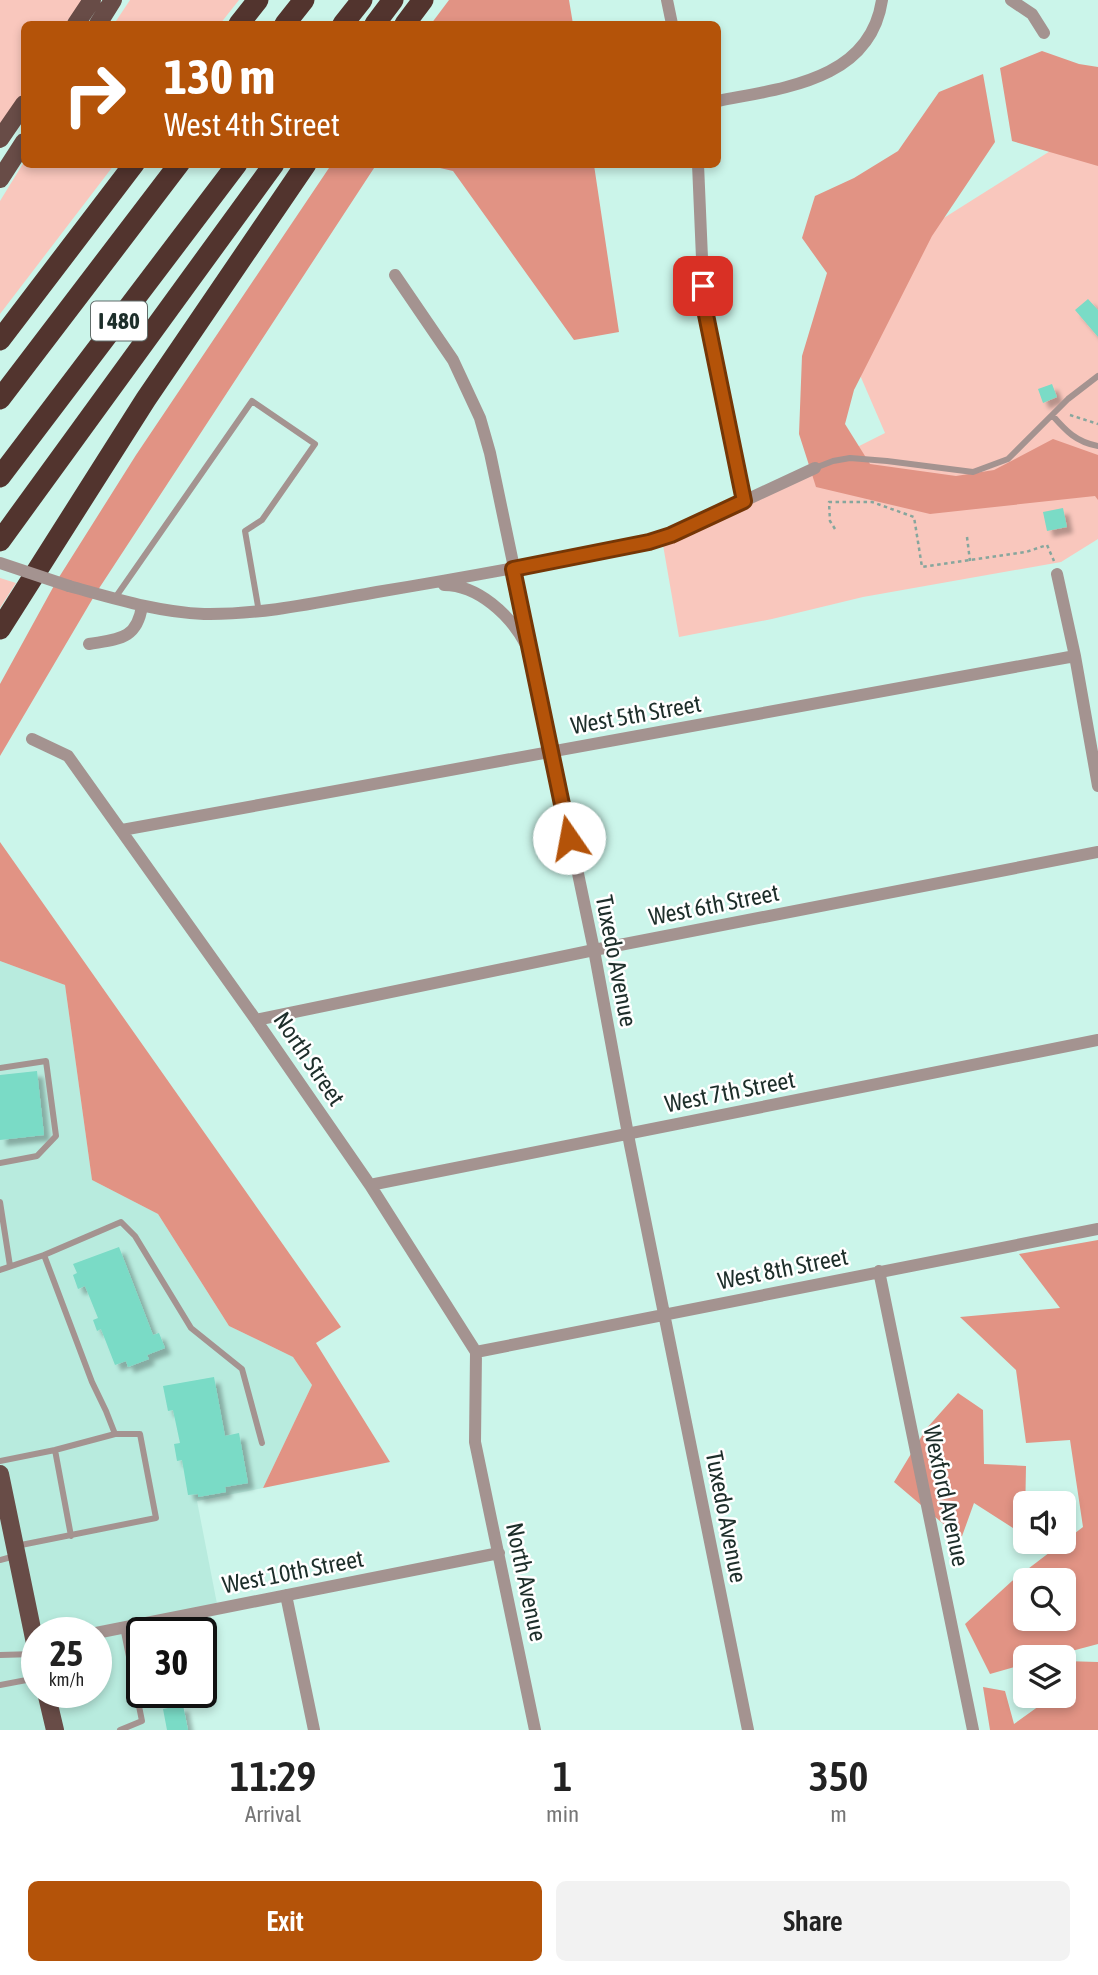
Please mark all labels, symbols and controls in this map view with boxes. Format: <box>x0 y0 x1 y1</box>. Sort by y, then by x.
text: 130 m <box>164 48 275 104</box>
icon: right <box>49 49 140 140</box>
text: West 4th Street <box>164 106 340 143</box>
pin <box>673 256 733 316</box>
icon: arrive <box>684 267 722 305</box>
road number: I 480 <box>91 302 147 340</box>
street label: West 5th Street <box>569 690 703 739</box>
position arrow <box>532 801 606 875</box>
street label: West 6th Street <box>647 879 781 930</box>
street label: Tuxedo Avenue <box>590 893 642 1029</box>
street label: North Street <box>268 1007 351 1111</box>
street label: West 7th Street <box>663 1066 797 1117</box>
street label: West 8th Street <box>716 1243 850 1294</box>
street label: Wexford Avenue <box>918 1423 975 1569</box>
street label: Tuxedo Avenue <box>700 1449 752 1585</box>
map controls <box>1013 1491 1076 1708</box>
button: sound <box>1013 1491 1076 1554</box>
street label: North Avenue <box>501 1520 552 1644</box>
street label: West 10th Street <box>220 1545 366 1598</box>
button: search <box>1013 1568 1076 1631</box>
speed limit sign: 30 <box>126 1617 217 1708</box>
text: 25 <box>50 1633 83 1673</box>
button: layers <box>1013 1645 1076 1708</box>
text: km/h <box>49 1669 84 1690</box>
text: 11:29 <box>230 1752 316 1800</box>
text: 1 <box>553 1752 572 1800</box>
text: 350 <box>809 1752 868 1800</box>
text: Arrival <box>245 1801 301 1827</box>
text: min <box>546 1801 579 1827</box>
text: m <box>830 1801 847 1827</box>
button: Exit <box>28 1881 542 1961</box>
button: Share <box>556 1881 1070 1961</box>

